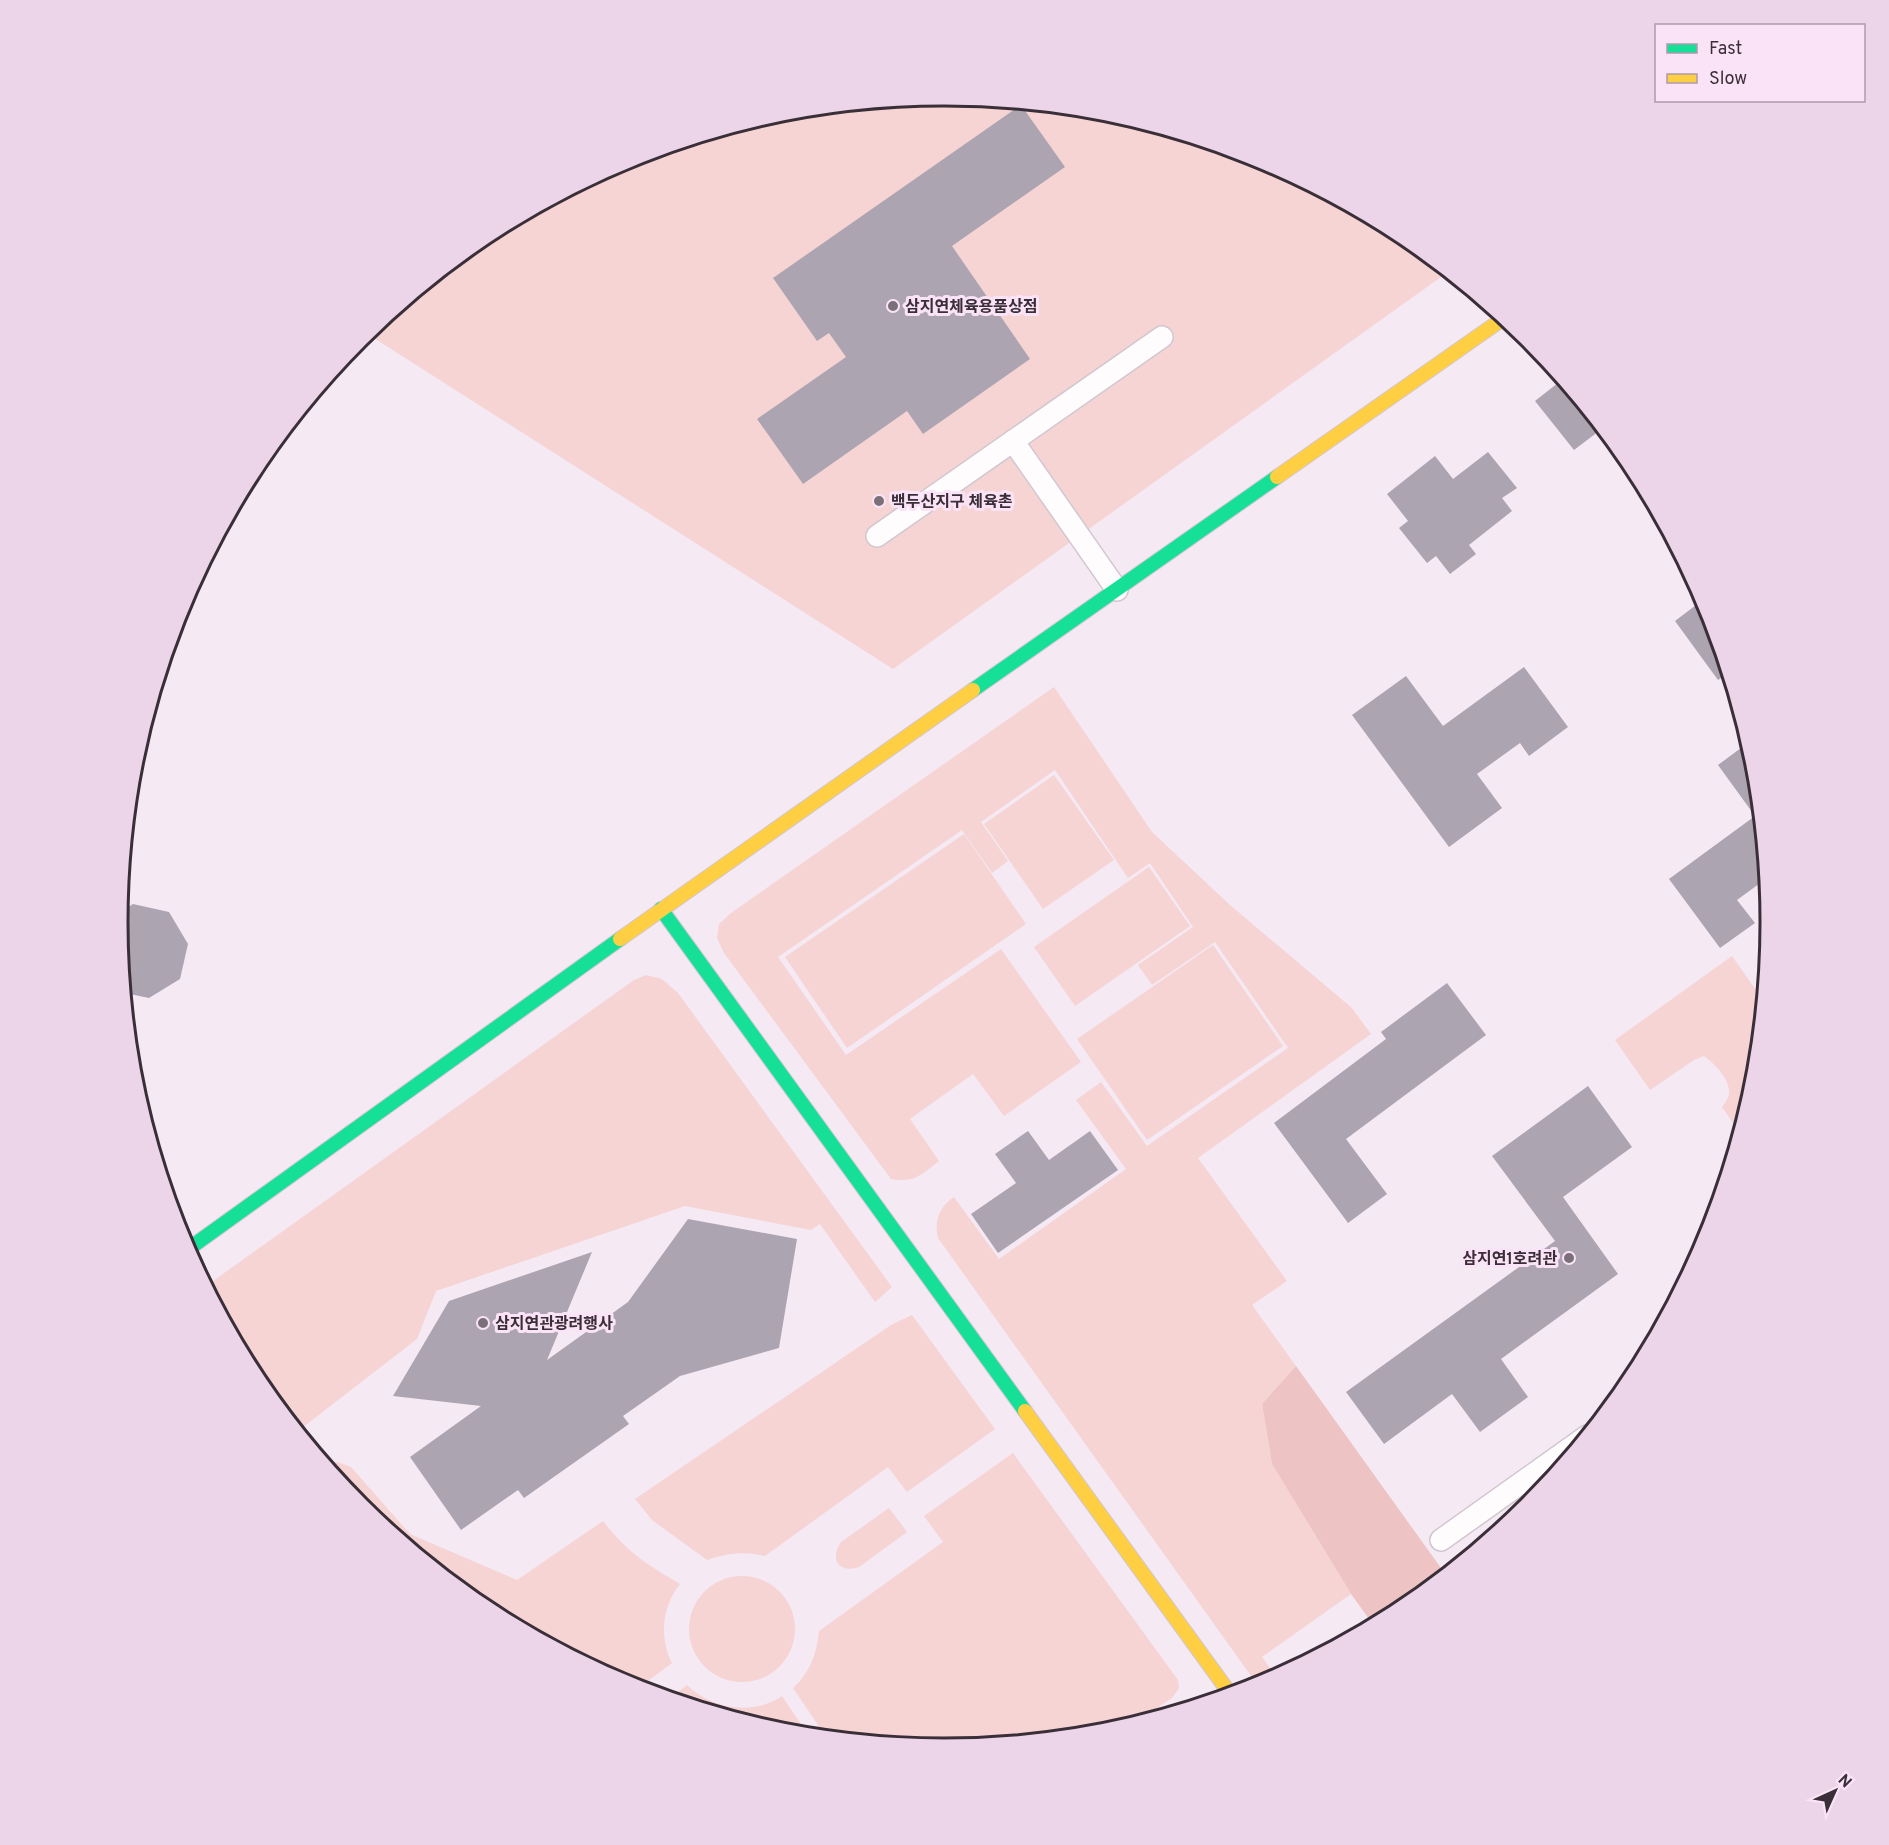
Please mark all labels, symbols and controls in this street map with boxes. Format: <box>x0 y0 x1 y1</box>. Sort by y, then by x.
legend <box>1655 24 1865 102</box>
text: Fast <box>1709 38 1742 61</box>
text: Slow <box>1709 68 1747 91</box>
place label: 삼지연체육용품상점 <box>905 298 1037 318</box>
marker: 삼지연체육용품상점 <box>886 299 900 313</box>
place label: 백두산지구 체육촌 <box>891 493 1013 513</box>
marker: 백두산지구 체육촌 <box>872 494 886 508</box>
place label: 삼지연1호려관 <box>1462 1250 1557 1270</box>
marker: 삼지연1호려관 <box>1562 1251 1576 1265</box>
place label: 삼지연관광려행사 <box>495 1315 613 1335</box>
marker: 삼지연관광려행사 <box>476 1316 490 1330</box>
north arrow <box>1805 1761 1865 1821</box>
text: N <box>1833 1771 1855 1793</box>

